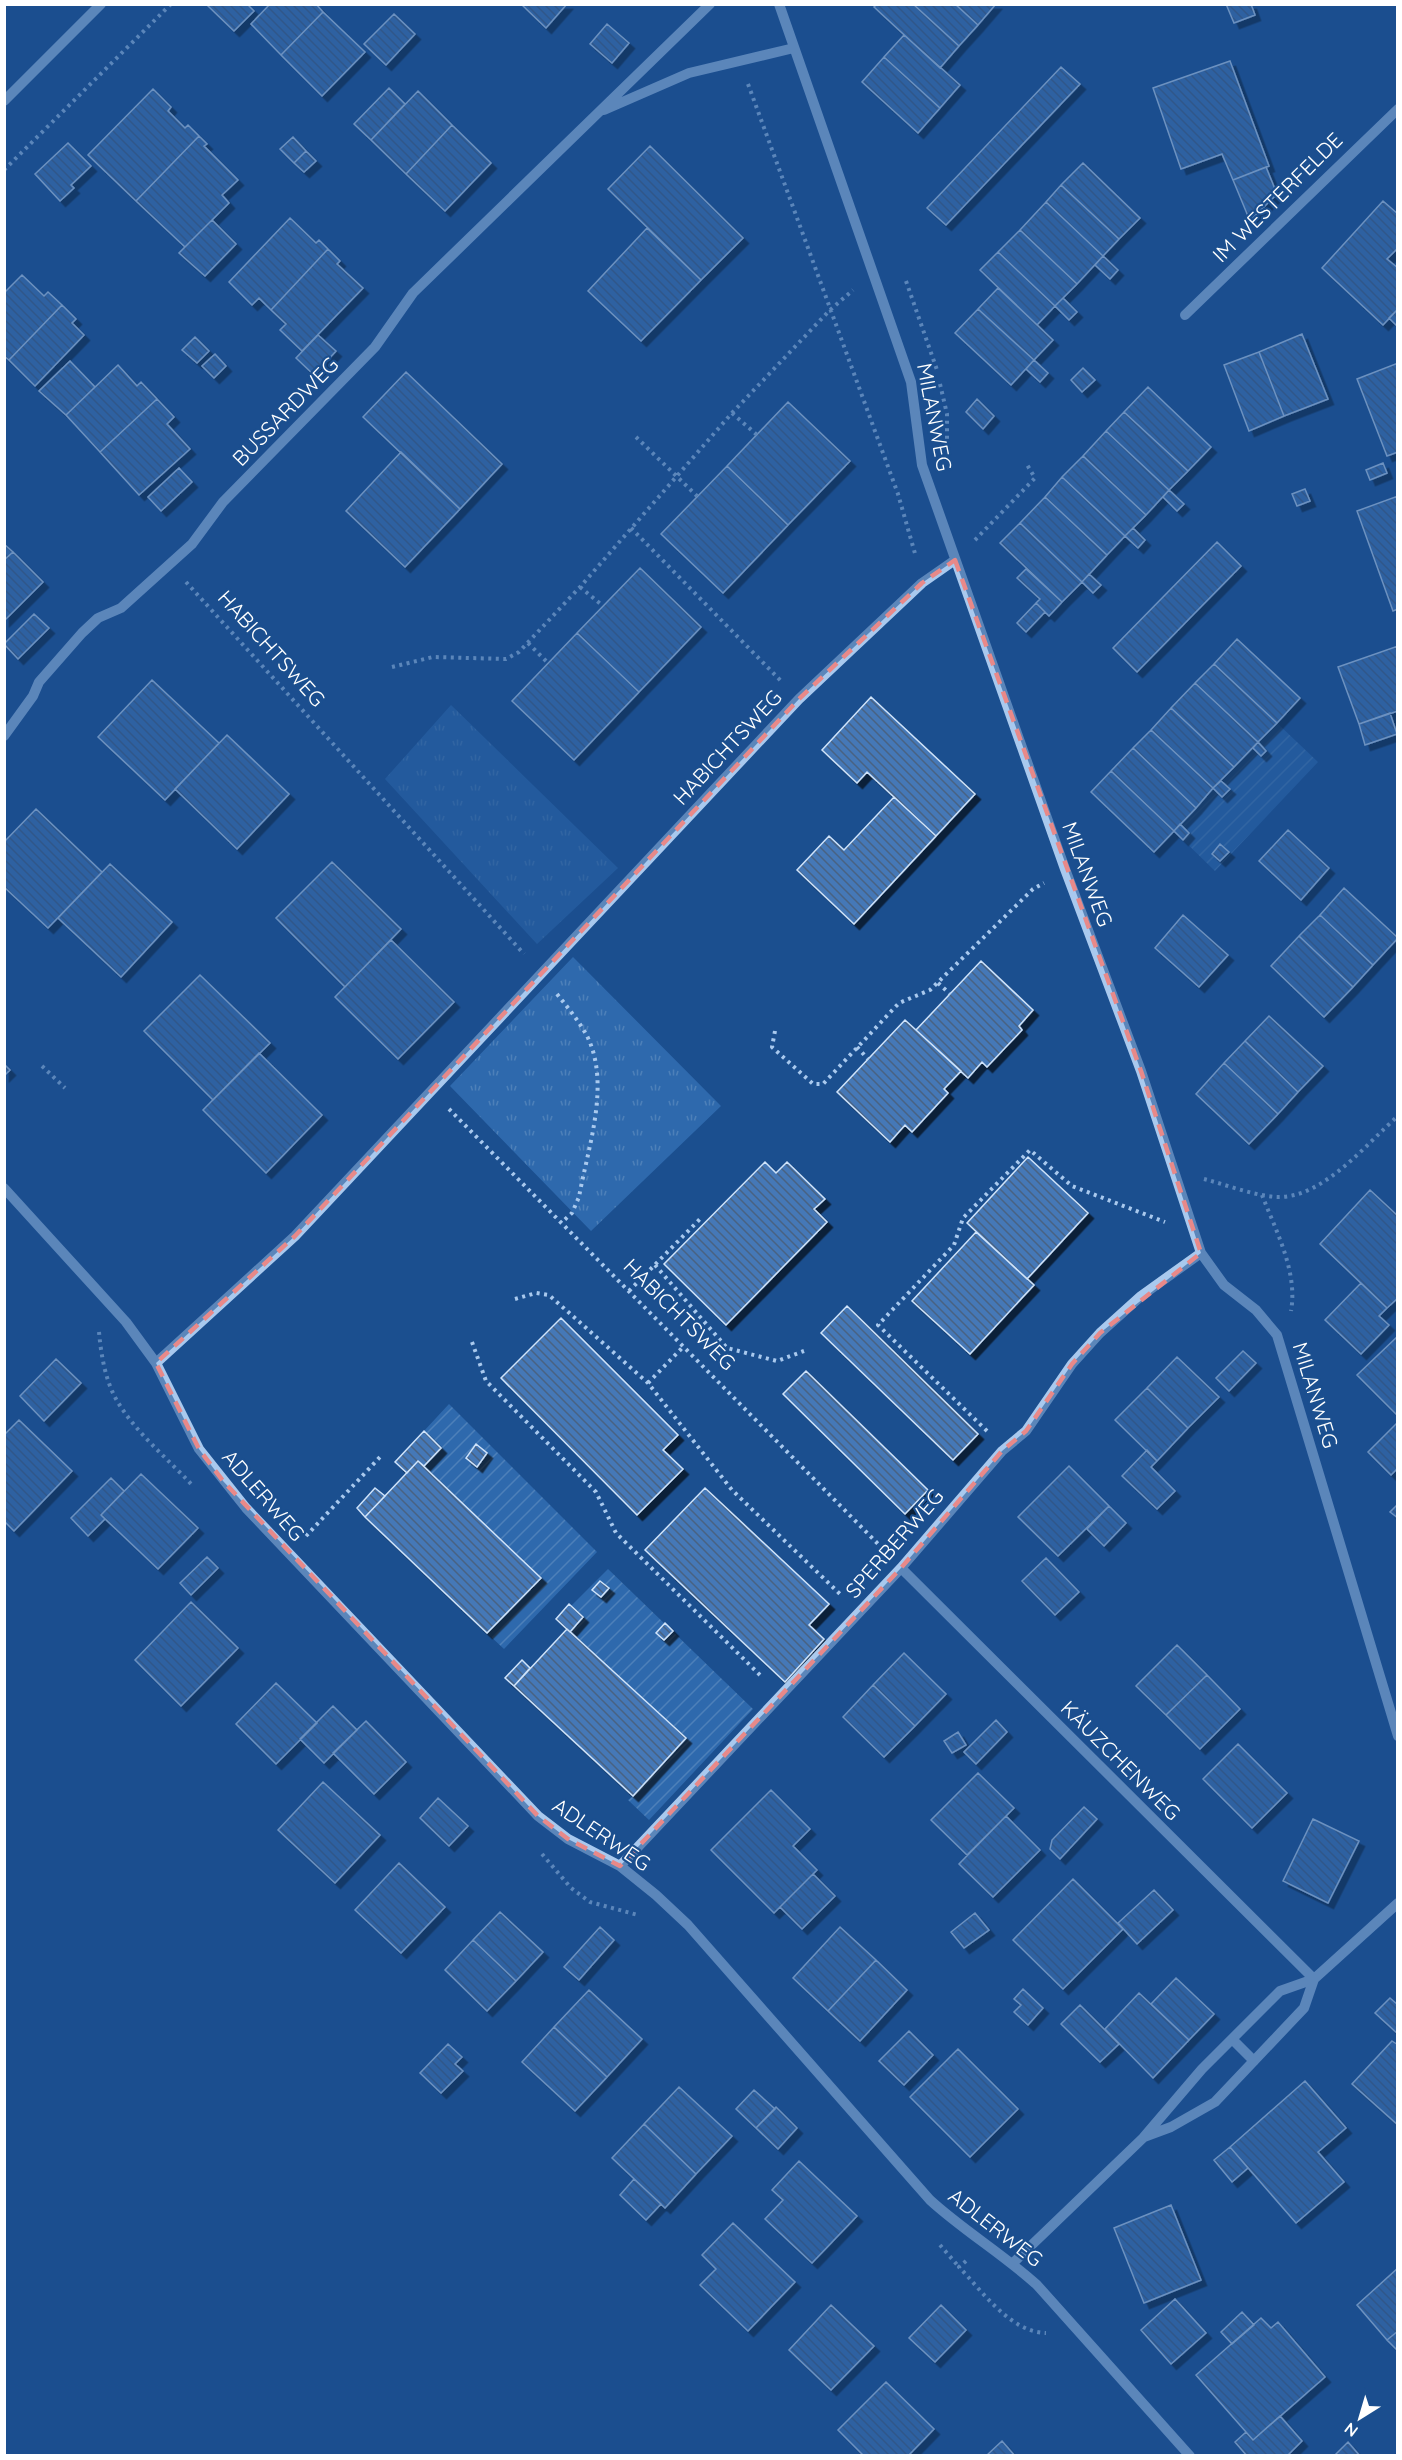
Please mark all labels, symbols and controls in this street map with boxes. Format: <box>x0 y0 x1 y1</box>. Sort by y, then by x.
street label: IM WESTERFELDE <box>1207 127 1347 267</box>
street label: BUSSARDWEG <box>227 351 343 471</box>
street label: MILANWEG <box>912 361 958 473</box>
street label: HABICHTSWEG <box>213 584 331 712</box>
street label: HABICHTSWEG <box>667 684 787 810</box>
street label: MILANWEG <box>1057 818 1119 930</box>
street label: HABICHTSWEG <box>619 1253 741 1375</box>
street label: MILANWEG <box>1288 1339 1344 1451</box>
street label: ADLERWEG <box>217 1444 311 1546</box>
street label: SPERBERWEG <box>839 1483 949 1603</box>
street label: KÄUZCHENWEG <box>1056 1695 1186 1825</box>
street label: ADLERWEG <box>548 1792 656 1876</box>
street label: ADLERWEG <box>944 2182 1048 2272</box>
north arrow <box>1330 2388 1390 2448</box>
text: N <box>1340 2418 1362 2442</box>

